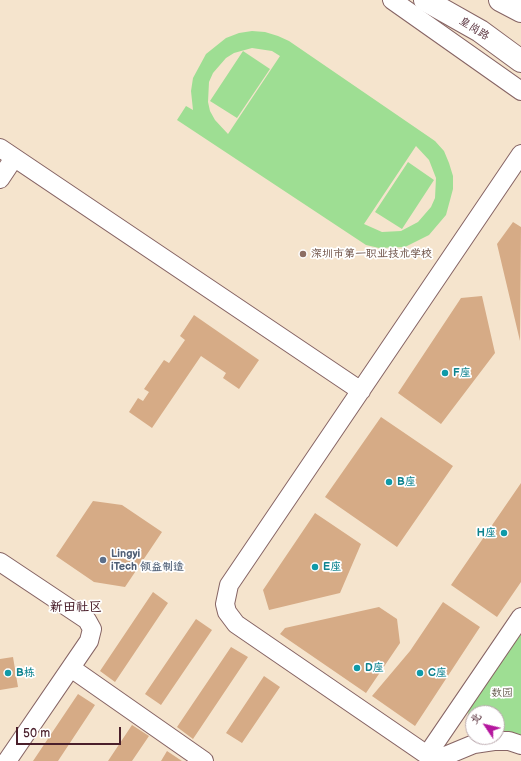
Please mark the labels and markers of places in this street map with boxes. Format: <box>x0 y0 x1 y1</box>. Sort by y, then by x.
place label: 深圳市第一职业技术学校 <box>311 247 432 261</box>
marker: 深圳市第一职业技术学校 <box>298 249 308 259</box>
place label: F座 <box>453 366 471 380</box>
marker: F座 <box>440 368 450 378</box>
place label: B座 <box>397 475 416 489</box>
marker: B座 <box>384 477 394 487</box>
place label: H座 <box>477 526 496 540</box>
marker: H座 <box>499 528 509 538</box>
place label: Lingyi iTech 领益制造 <box>111 547 184 573</box>
marker: Lingyi iTech 领益制造 <box>98 555 108 565</box>
place label: E座 <box>323 560 341 574</box>
marker: E座 <box>310 562 320 572</box>
place label: D座 <box>365 661 384 675</box>
marker: D座 <box>352 663 362 673</box>
place label: B栋 <box>16 666 35 680</box>
place label: C座 <box>428 666 447 680</box>
marker: B栋 <box>3 668 13 678</box>
marker: C座 <box>415 668 425 678</box>

